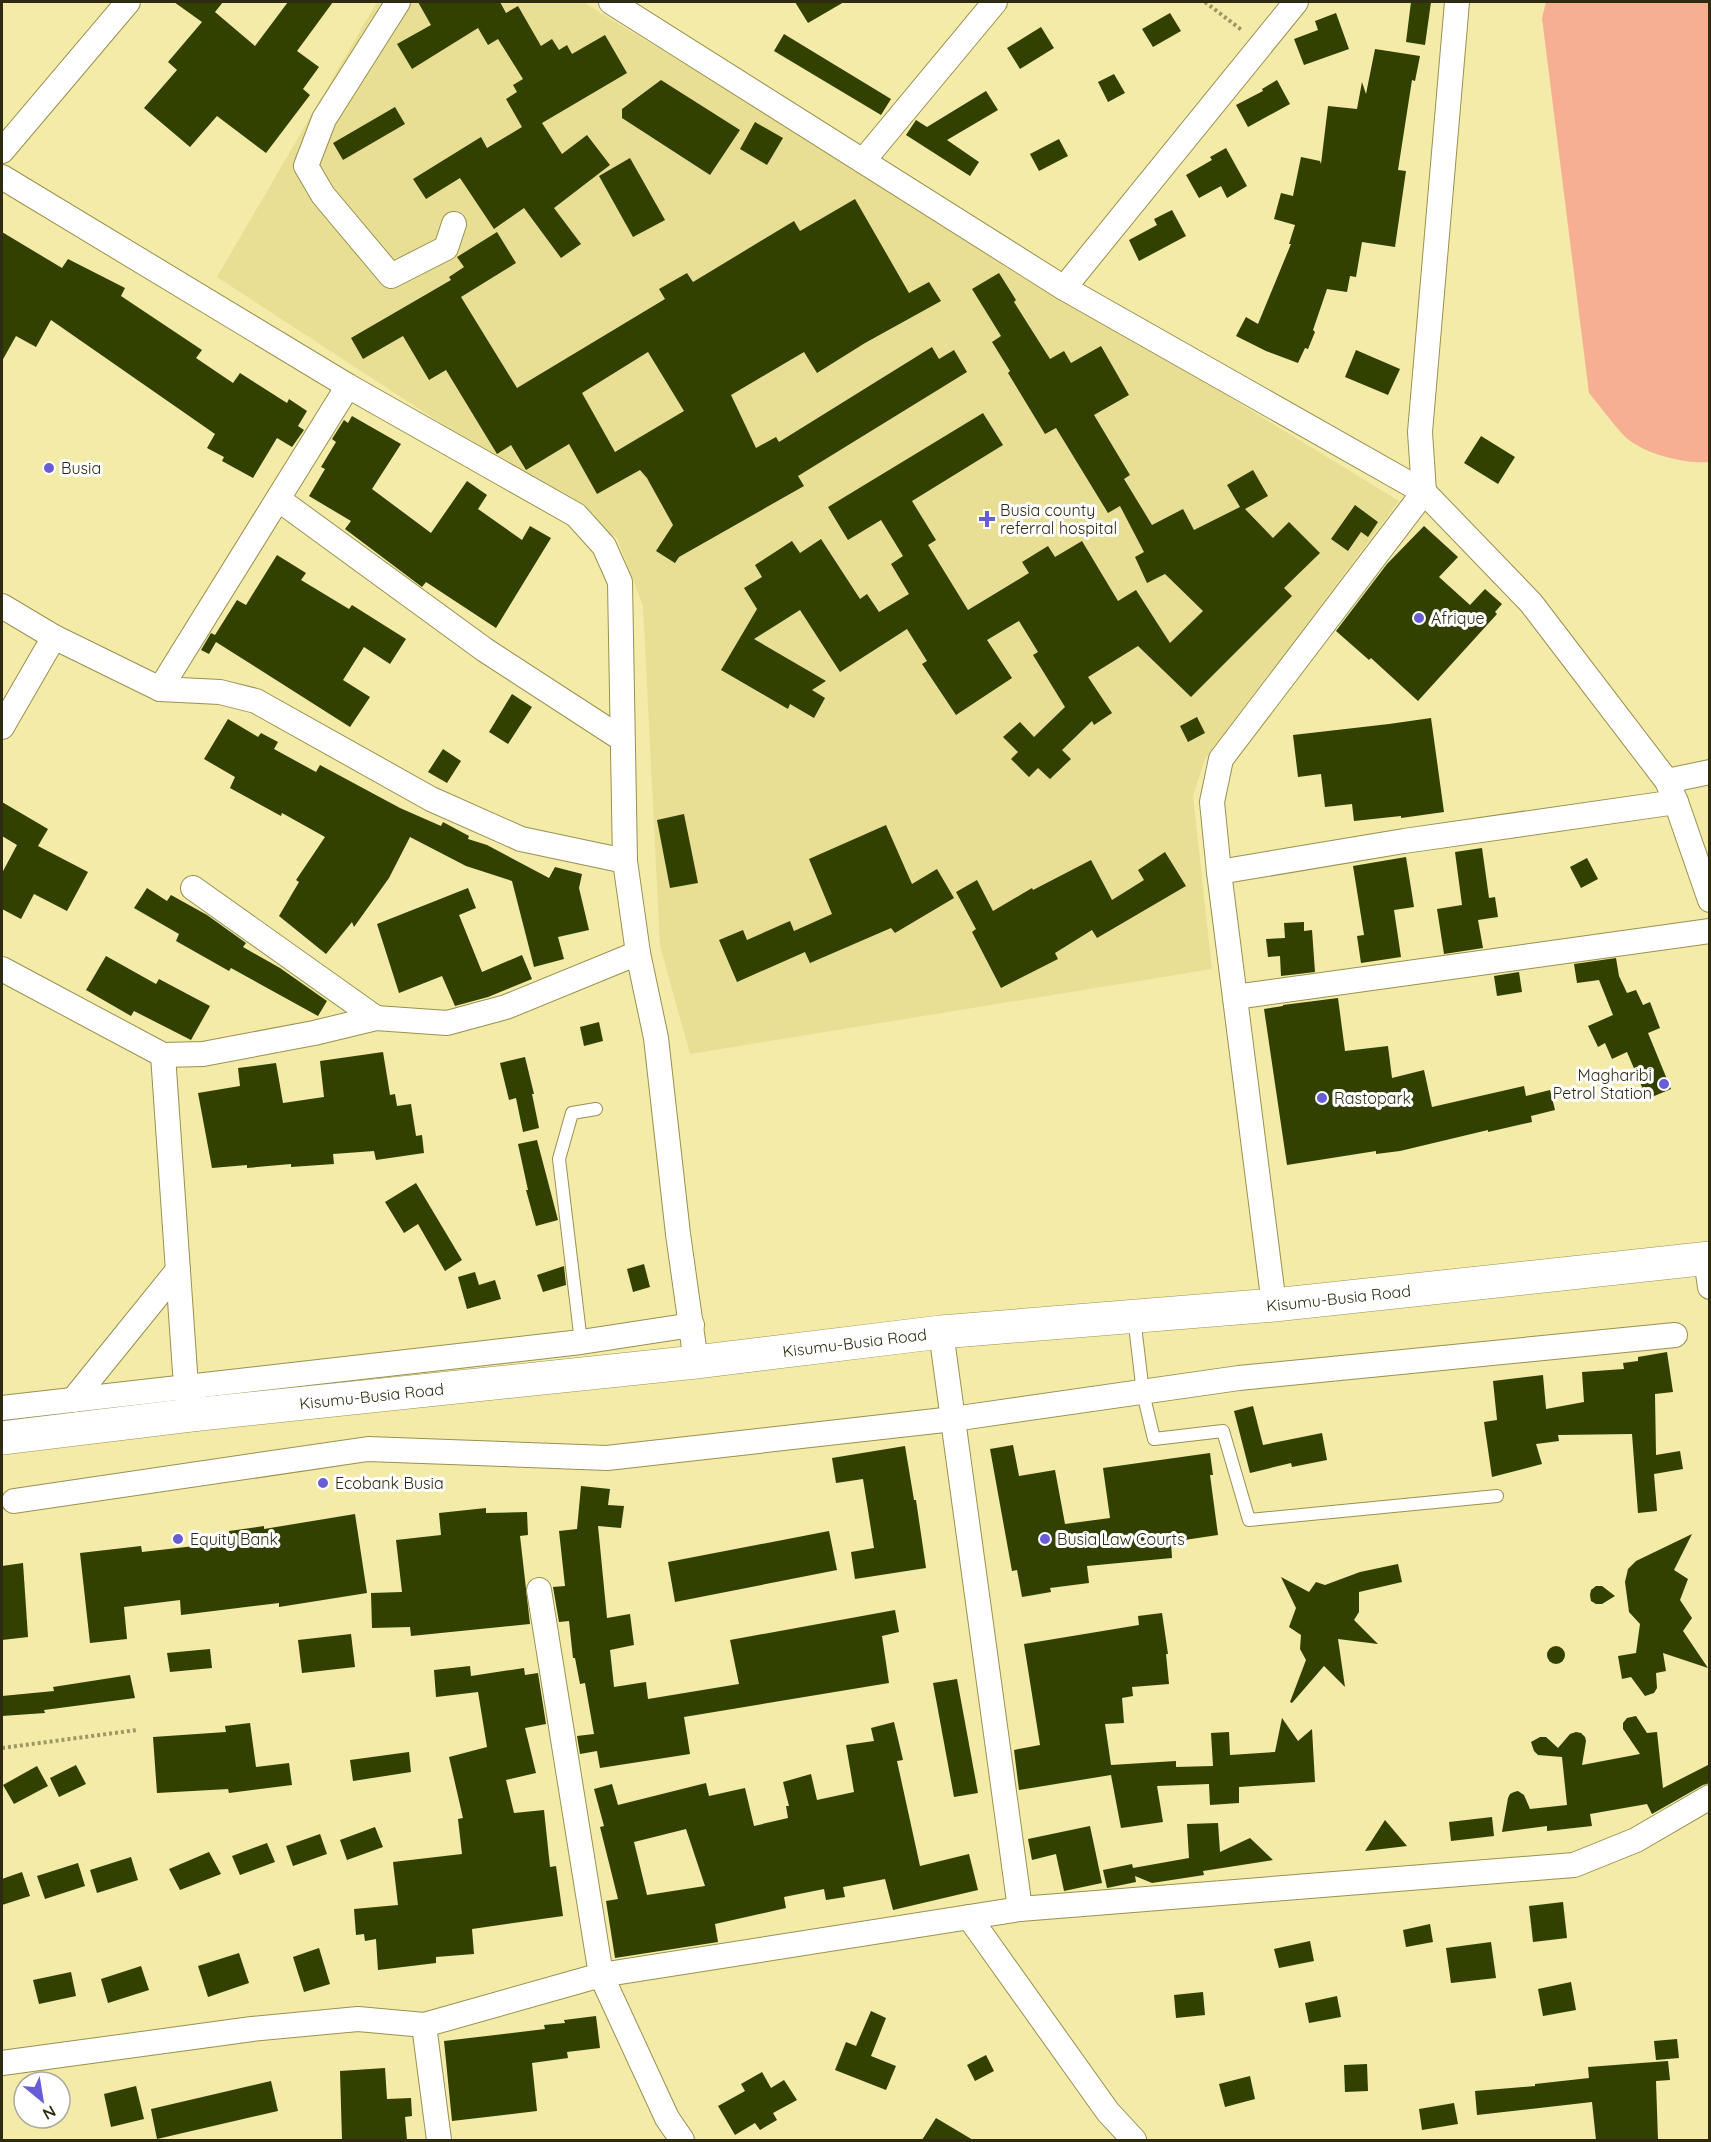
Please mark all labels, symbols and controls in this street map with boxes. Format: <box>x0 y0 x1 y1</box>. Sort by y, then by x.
place label: Busia <box>61 458 101 478</box>
marker: Busia <box>42 461 56 475</box>
place label: Busia county referral hospital <box>1000 500 1117 538</box>
marker: Busia county referral hospital <box>978 510 996 528</box>
place label: Afrique <box>1431 608 1485 628</box>
marker: Afrique <box>1412 611 1426 625</box>
place label: Magharibi Petrol Station <box>1553 1065 1652 1103</box>
marker: Magharibi Petrol Station <box>1657 1077 1671 1091</box>
place label: Rastopark <box>1334 1088 1411 1108</box>
marker: Rastopark <box>1315 1091 1329 1105</box>
street label: Kisumu-Busia Road <box>1266 1280 1412 1316</box>
street label: Kisumu-Busia Road <box>781 1324 928 1361</box>
street label: Kisumu-Busia Road <box>298 1379 445 1414</box>
place label: Ecobank Busia <box>335 1473 444 1493</box>
marker: Ecobank Busia <box>316 1476 330 1490</box>
place label: Equity Bank <box>190 1529 278 1549</box>
place label: Busia Law Courts <box>1057 1529 1185 1549</box>
marker: Equity Bank <box>171 1532 185 1546</box>
marker: Busia Law Courts <box>1038 1532 1052 1546</box>
north arrow <box>12 2070 72 2130</box>
text: N <box>39 2101 60 2125</box>

